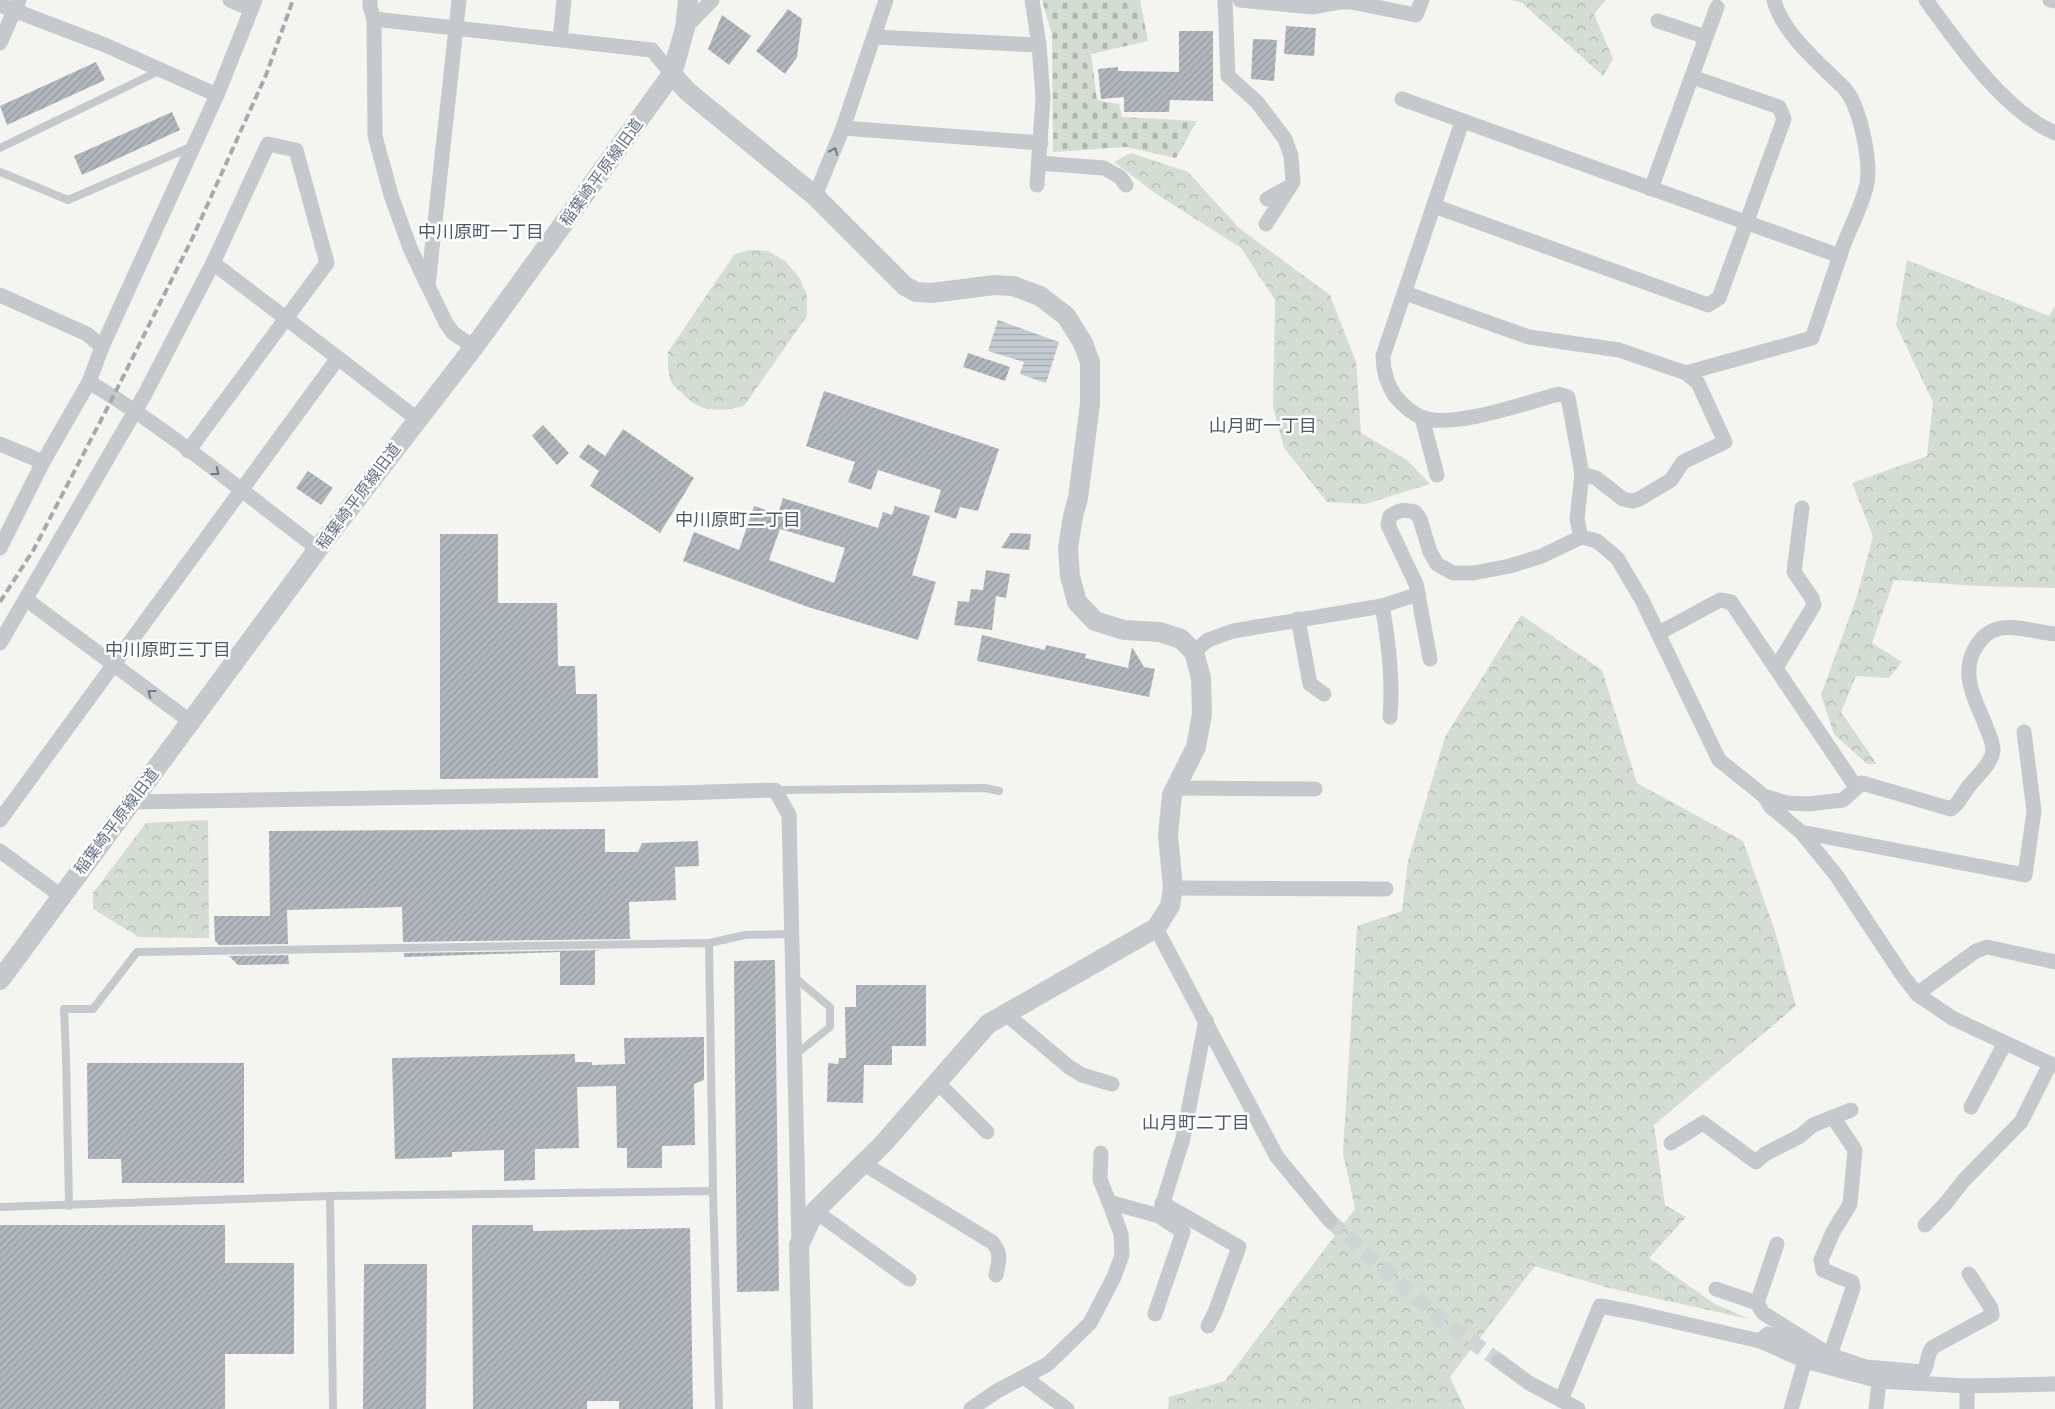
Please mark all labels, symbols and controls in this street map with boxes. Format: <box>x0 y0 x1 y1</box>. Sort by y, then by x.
street label: 稲葉崎平原線旧道 <box>556 115 647 230</box>
one-way arrow <box>827 147 838 156</box>
district label: 中川原町一丁目 <box>418 221 544 243</box>
district label: 山月町一丁目 <box>1209 415 1317 437</box>
street label: 稲葉崎平原線旧道 <box>312 439 405 553</box>
one-way arrow <box>210 466 220 475</box>
district label: 中川原町二丁目 <box>675 509 801 531</box>
district label: 中川原町三丁目 <box>105 639 231 661</box>
one-way arrow <box>147 690 157 699</box>
street label: 稲葉崎平原線旧道 <box>70 764 163 878</box>
district label: 山月町二丁目 <box>1142 1112 1250 1134</box>

